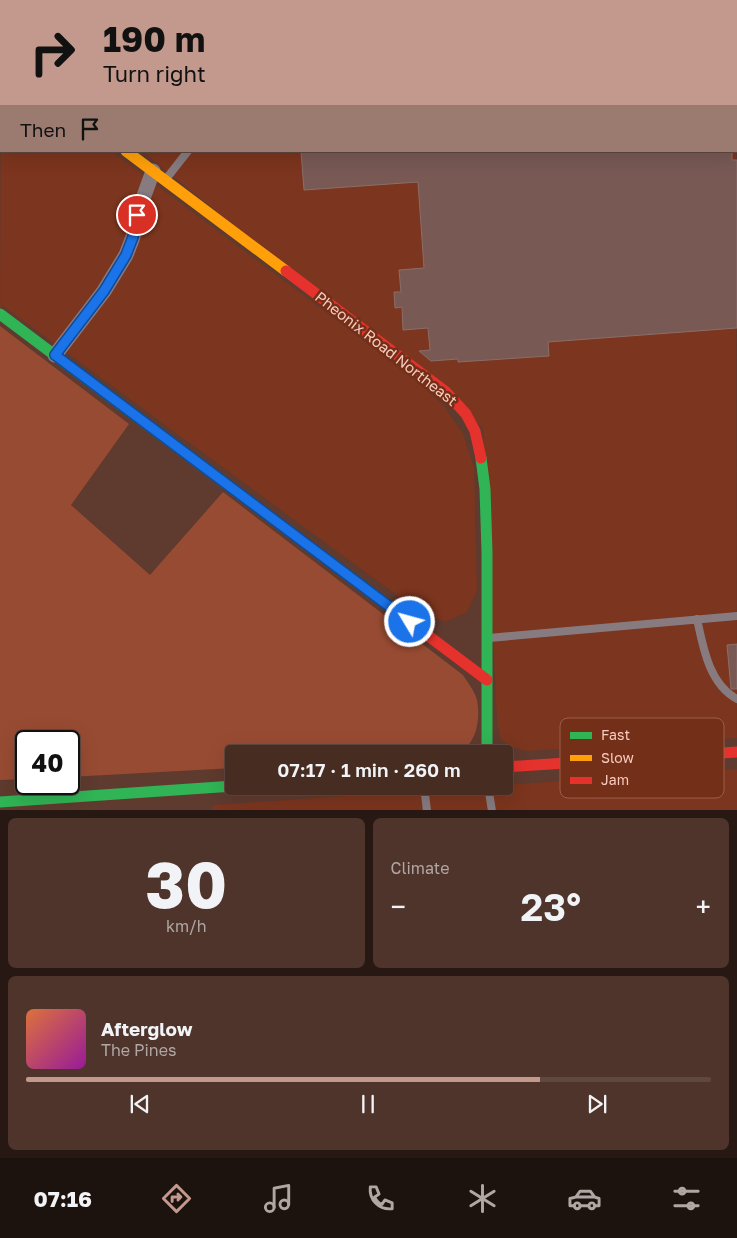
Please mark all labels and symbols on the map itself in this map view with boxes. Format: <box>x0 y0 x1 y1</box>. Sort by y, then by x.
pin <box>116 194 158 236</box>
street label: Pheonix Road Northeast <box>312 287 461 409</box>
position arrow <box>383 595 435 647</box>
legend <box>560 718 724 798</box>
text: Fast <box>601 726 630 743</box>
speed limit sign: 40 <box>15 730 80 795</box>
text: Slow <box>601 749 634 766</box>
text: Jam <box>601 771 629 788</box>

